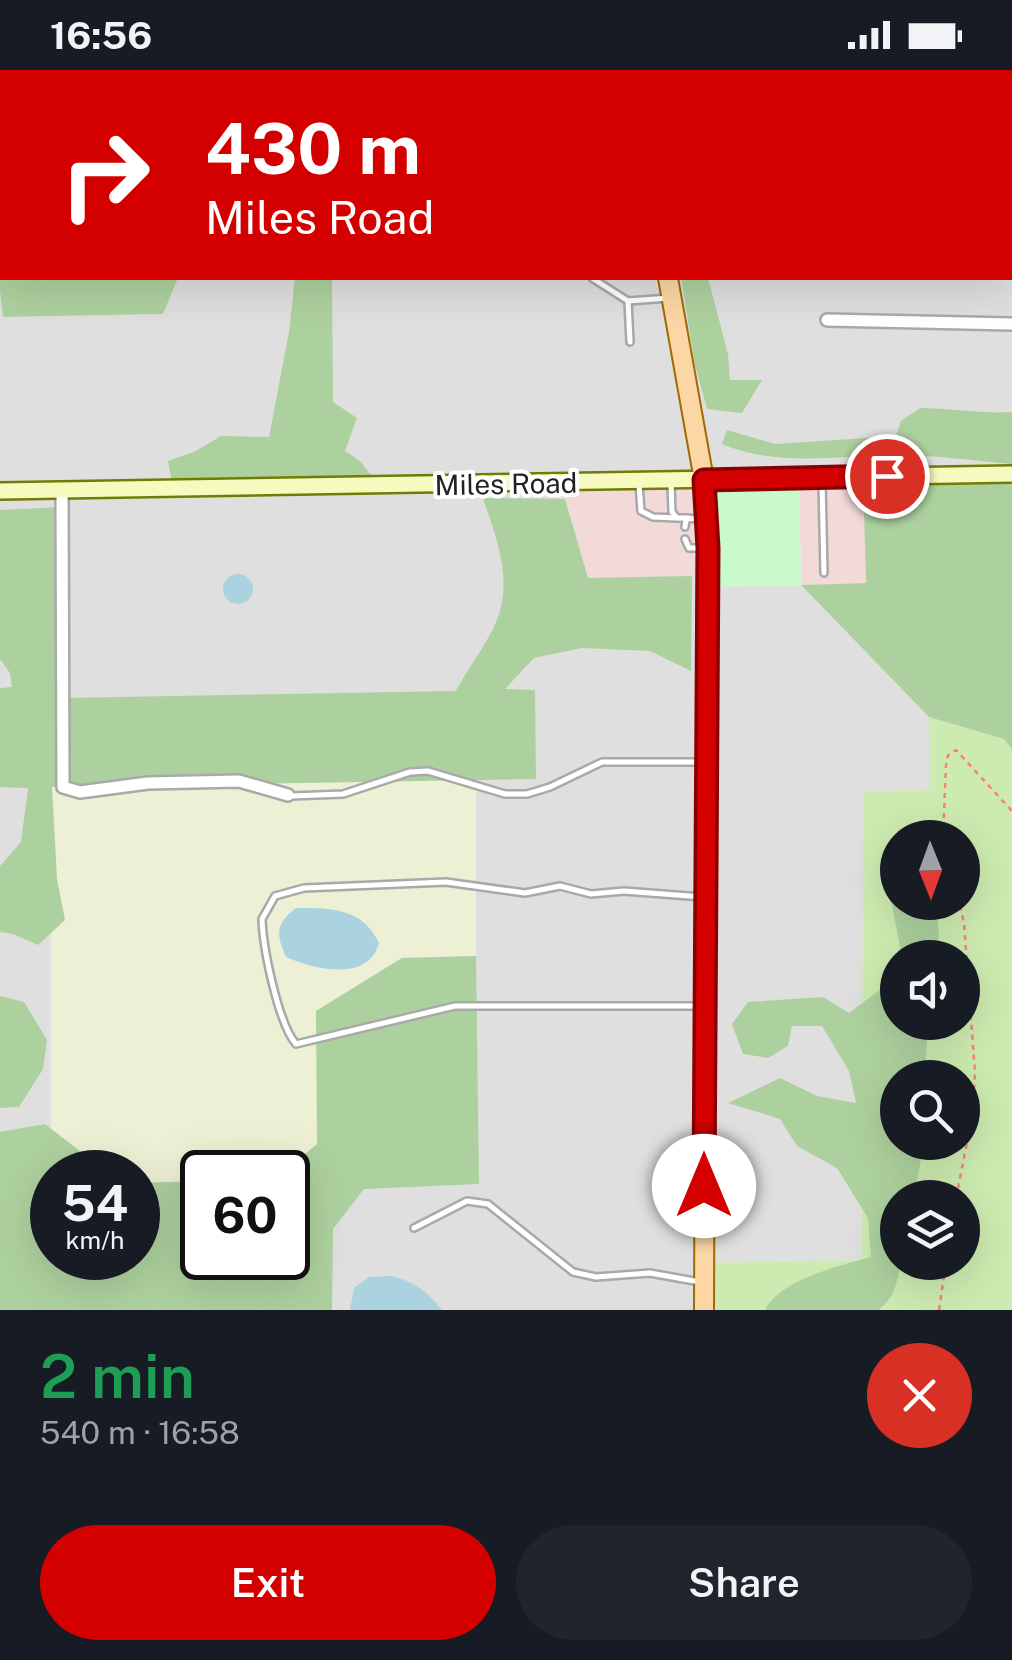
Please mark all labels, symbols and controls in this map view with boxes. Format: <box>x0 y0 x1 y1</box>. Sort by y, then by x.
text: 16:56 <box>50 13 152 58</box>
text: 430 m <box>205 107 421 190</box>
icon: right <box>40 110 170 240</box>
text: Miles Road <box>205 191 434 244</box>
pin <box>845 434 930 519</box>
icon: arrive <box>860 449 915 504</box>
street label: Miles Road <box>434 466 578 501</box>
north arrow <box>880 820 980 920</box>
map controls <box>880 820 980 1280</box>
button: sound <box>880 940 980 1040</box>
button: search <box>880 1060 980 1160</box>
position arrow <box>652 1134 756 1238</box>
speed limit sign: 60 <box>180 1150 310 1280</box>
text: 54 <box>62 1173 128 1232</box>
button: layers <box>880 1180 980 1280</box>
text: km/h <box>66 1225 124 1255</box>
text: 2 min <box>40 1341 195 1412</box>
button: close <box>867 1343 972 1448</box>
text: 540 m · 16:58 <box>40 1414 240 1451</box>
button: Exit <box>40 1525 496 1640</box>
button: Share <box>516 1525 972 1640</box>

